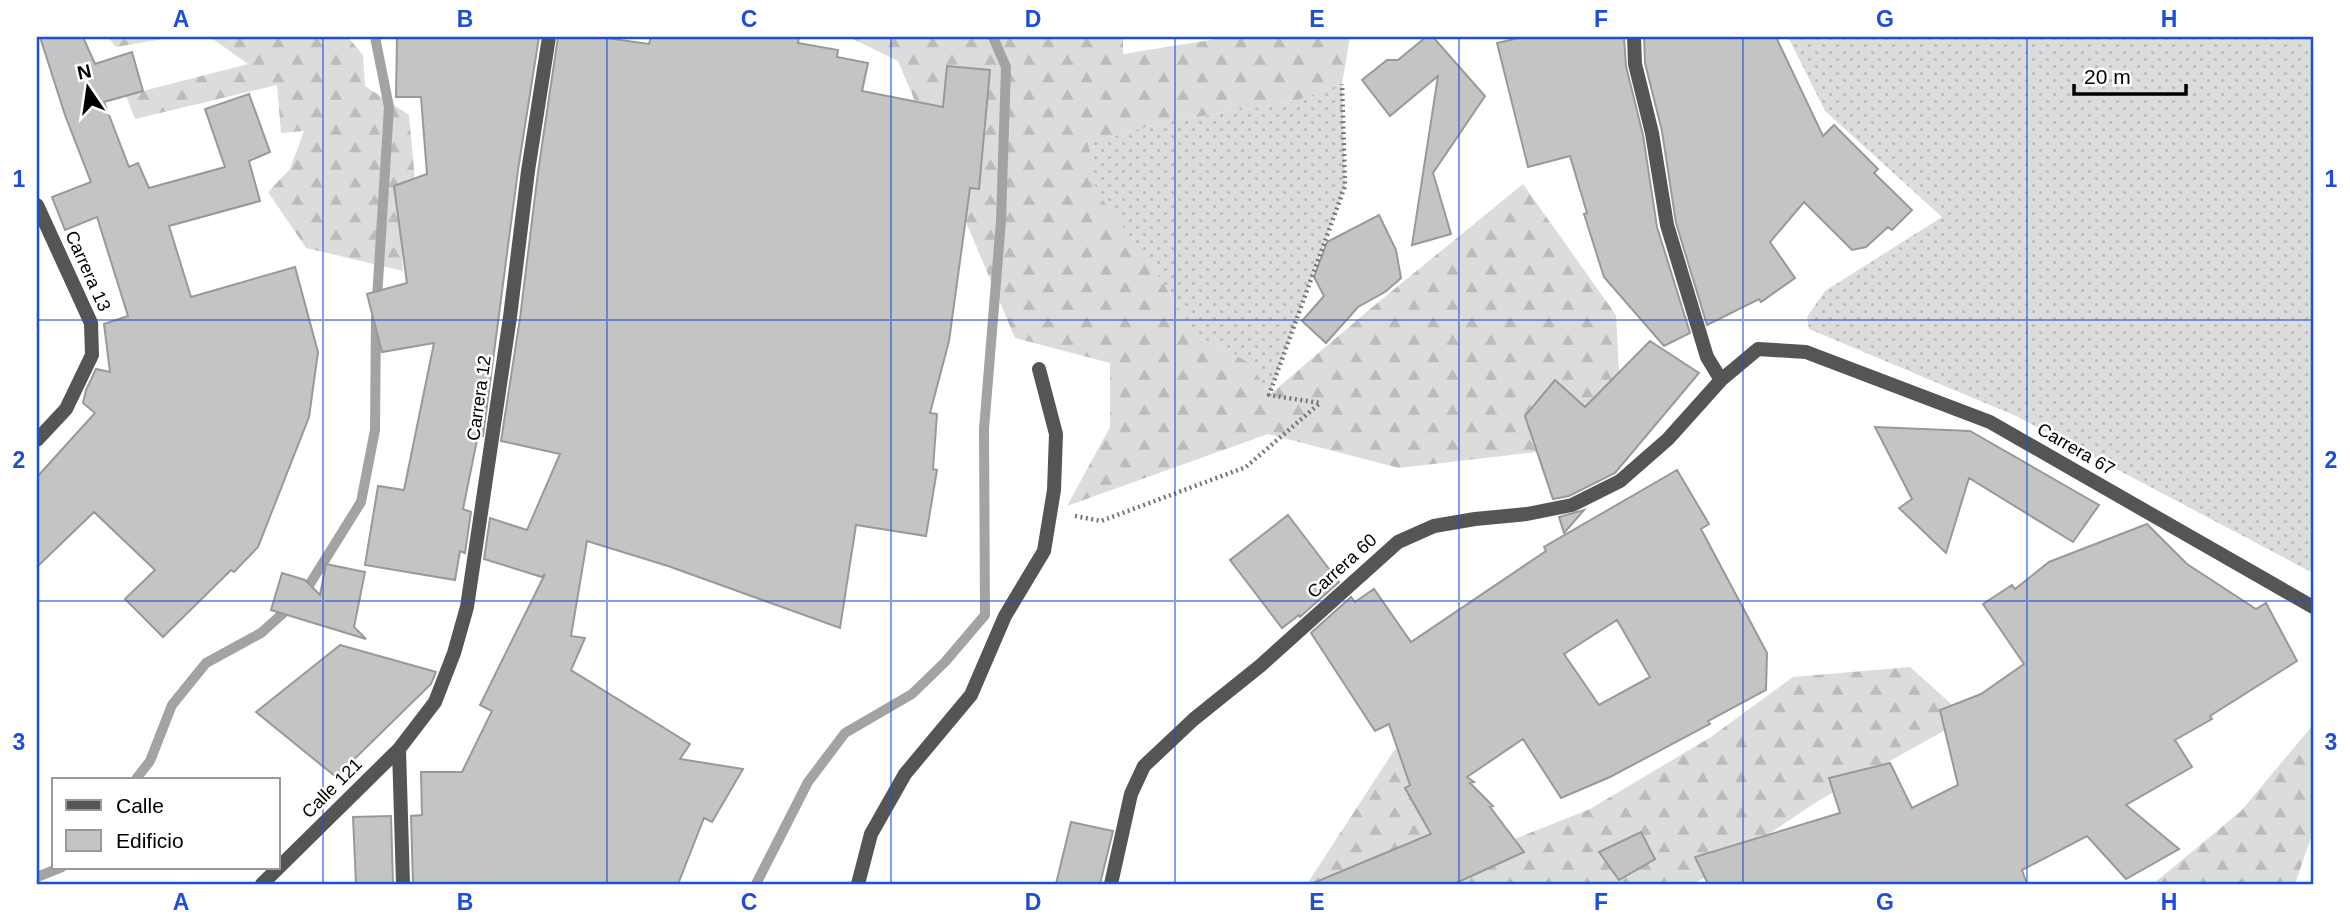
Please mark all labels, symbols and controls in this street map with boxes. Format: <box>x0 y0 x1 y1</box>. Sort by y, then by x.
text: A <box>173 6 189 32</box>
text: B <box>457 6 473 32</box>
text: C <box>741 6 757 32</box>
text: D <box>1025 6 1041 32</box>
text: E <box>1309 6 1325 32</box>
text: F <box>1594 6 1608 32</box>
text: G <box>1876 6 1894 32</box>
text: H <box>2161 6 2177 32</box>
north arrow <box>52 52 122 122</box>
scale bar <box>2074 52 2186 96</box>
text: N <box>75 60 93 84</box>
text: 20 m <box>2084 65 2131 88</box>
text: 1 <box>13 166 26 192</box>
text: 1 <box>2325 166 2338 192</box>
street label: Carrera 13 <box>61 228 115 314</box>
street label: Carrera 12 <box>463 354 495 442</box>
street label: Carrera 67 <box>2034 419 2118 479</box>
text: 2 <box>13 447 25 473</box>
text: 2 <box>2325 447 2337 473</box>
street label: Carrera 60 <box>1303 530 1381 602</box>
text: 3 <box>13 729 25 755</box>
text: 3 <box>2325 729 2337 755</box>
street label: Calle 121 <box>298 754 366 822</box>
legend <box>52 778 280 869</box>
text: Calle <box>116 794 164 817</box>
text: Edificio <box>116 829 184 852</box>
text: A <box>173 889 189 915</box>
text: B <box>457 889 473 915</box>
text: C <box>741 889 757 915</box>
text: D <box>1025 889 1041 915</box>
text: E <box>1309 889 1325 915</box>
text: F <box>1594 889 1608 915</box>
text: G <box>1876 889 1894 915</box>
text: H <box>2161 889 2177 915</box>

